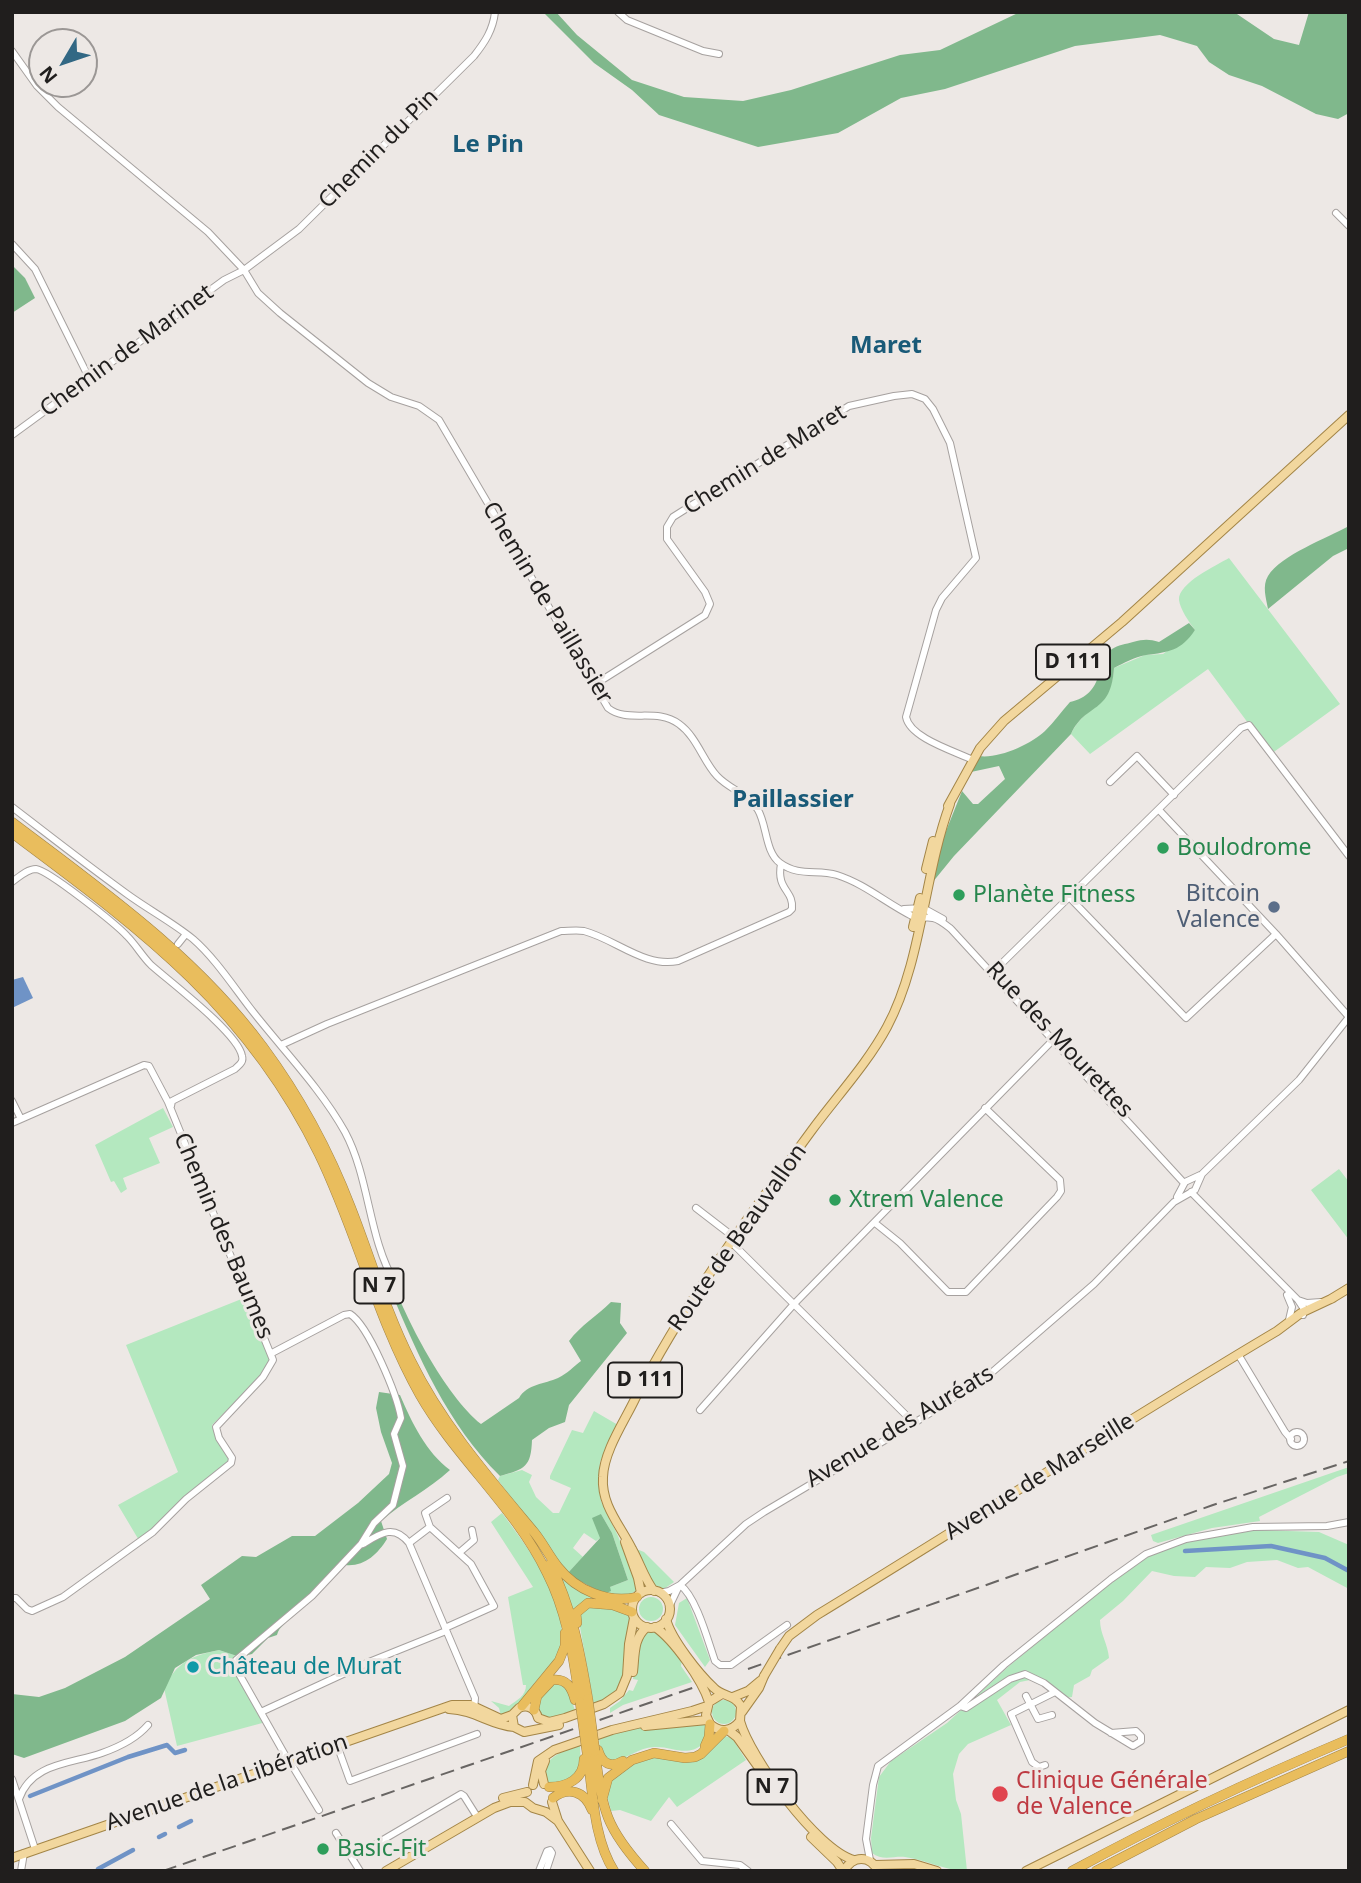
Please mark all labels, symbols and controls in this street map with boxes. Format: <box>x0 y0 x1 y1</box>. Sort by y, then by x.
north arrow <box>28 28 98 98</box>
text: N <box>33 61 63 89</box>
street label: Chemin du Pin <box>313 83 445 215</box>
district label: Le Pin <box>452 131 524 159</box>
street label: Chemin de Marinet <box>35 279 219 423</box>
district label: Maret <box>850 332 922 360</box>
street label: Chemin de Maret <box>679 399 851 521</box>
street label: Chemin de Paillassier <box>476 497 618 709</box>
road number: D 111 <box>1036 644 1110 680</box>
district label: Paillassier <box>732 786 854 814</box>
place label: Boulodrome <box>1177 834 1312 862</box>
marker: Boulodrome <box>1155 840 1171 856</box>
place label: Bitcoin Valence <box>1177 880 1260 934</box>
place label: Planète Fitness <box>973 881 1136 909</box>
marker: Planète Fitness <box>951 887 967 903</box>
marker: Bitcoin Valence <box>1266 899 1282 915</box>
street label: Rue des Mourettes <box>980 956 1138 1124</box>
street label: Chemin des Baumes <box>167 1129 279 1343</box>
street label: Route de Beauvallon <box>663 1139 813 1337</box>
place label: Xtrem Valence <box>849 1186 1004 1214</box>
marker: Xtrem Valence <box>827 1192 843 1208</box>
road number: N 7 <box>354 1268 404 1304</box>
street label: Avenue des Auréats <box>801 1360 999 1494</box>
road number: D 111 <box>608 1362 682 1398</box>
street label: Avenue de Marseille <box>940 1408 1140 1546</box>
place label: Château de Murat <box>207 1653 401 1681</box>
marker: Château de Murat <box>185 1659 201 1675</box>
street label: Avenue de la Libération <box>102 1729 352 1837</box>
place label: Clinique Générale de Valence <box>1016 1767 1208 1821</box>
road number: N 7 <box>748 1770 796 1804</box>
marker: Clinique Générale de Valence <box>990 1784 1010 1804</box>
place label: Basic-Fit <box>337 1835 426 1863</box>
marker: Basic-Fit <box>315 1841 331 1857</box>

